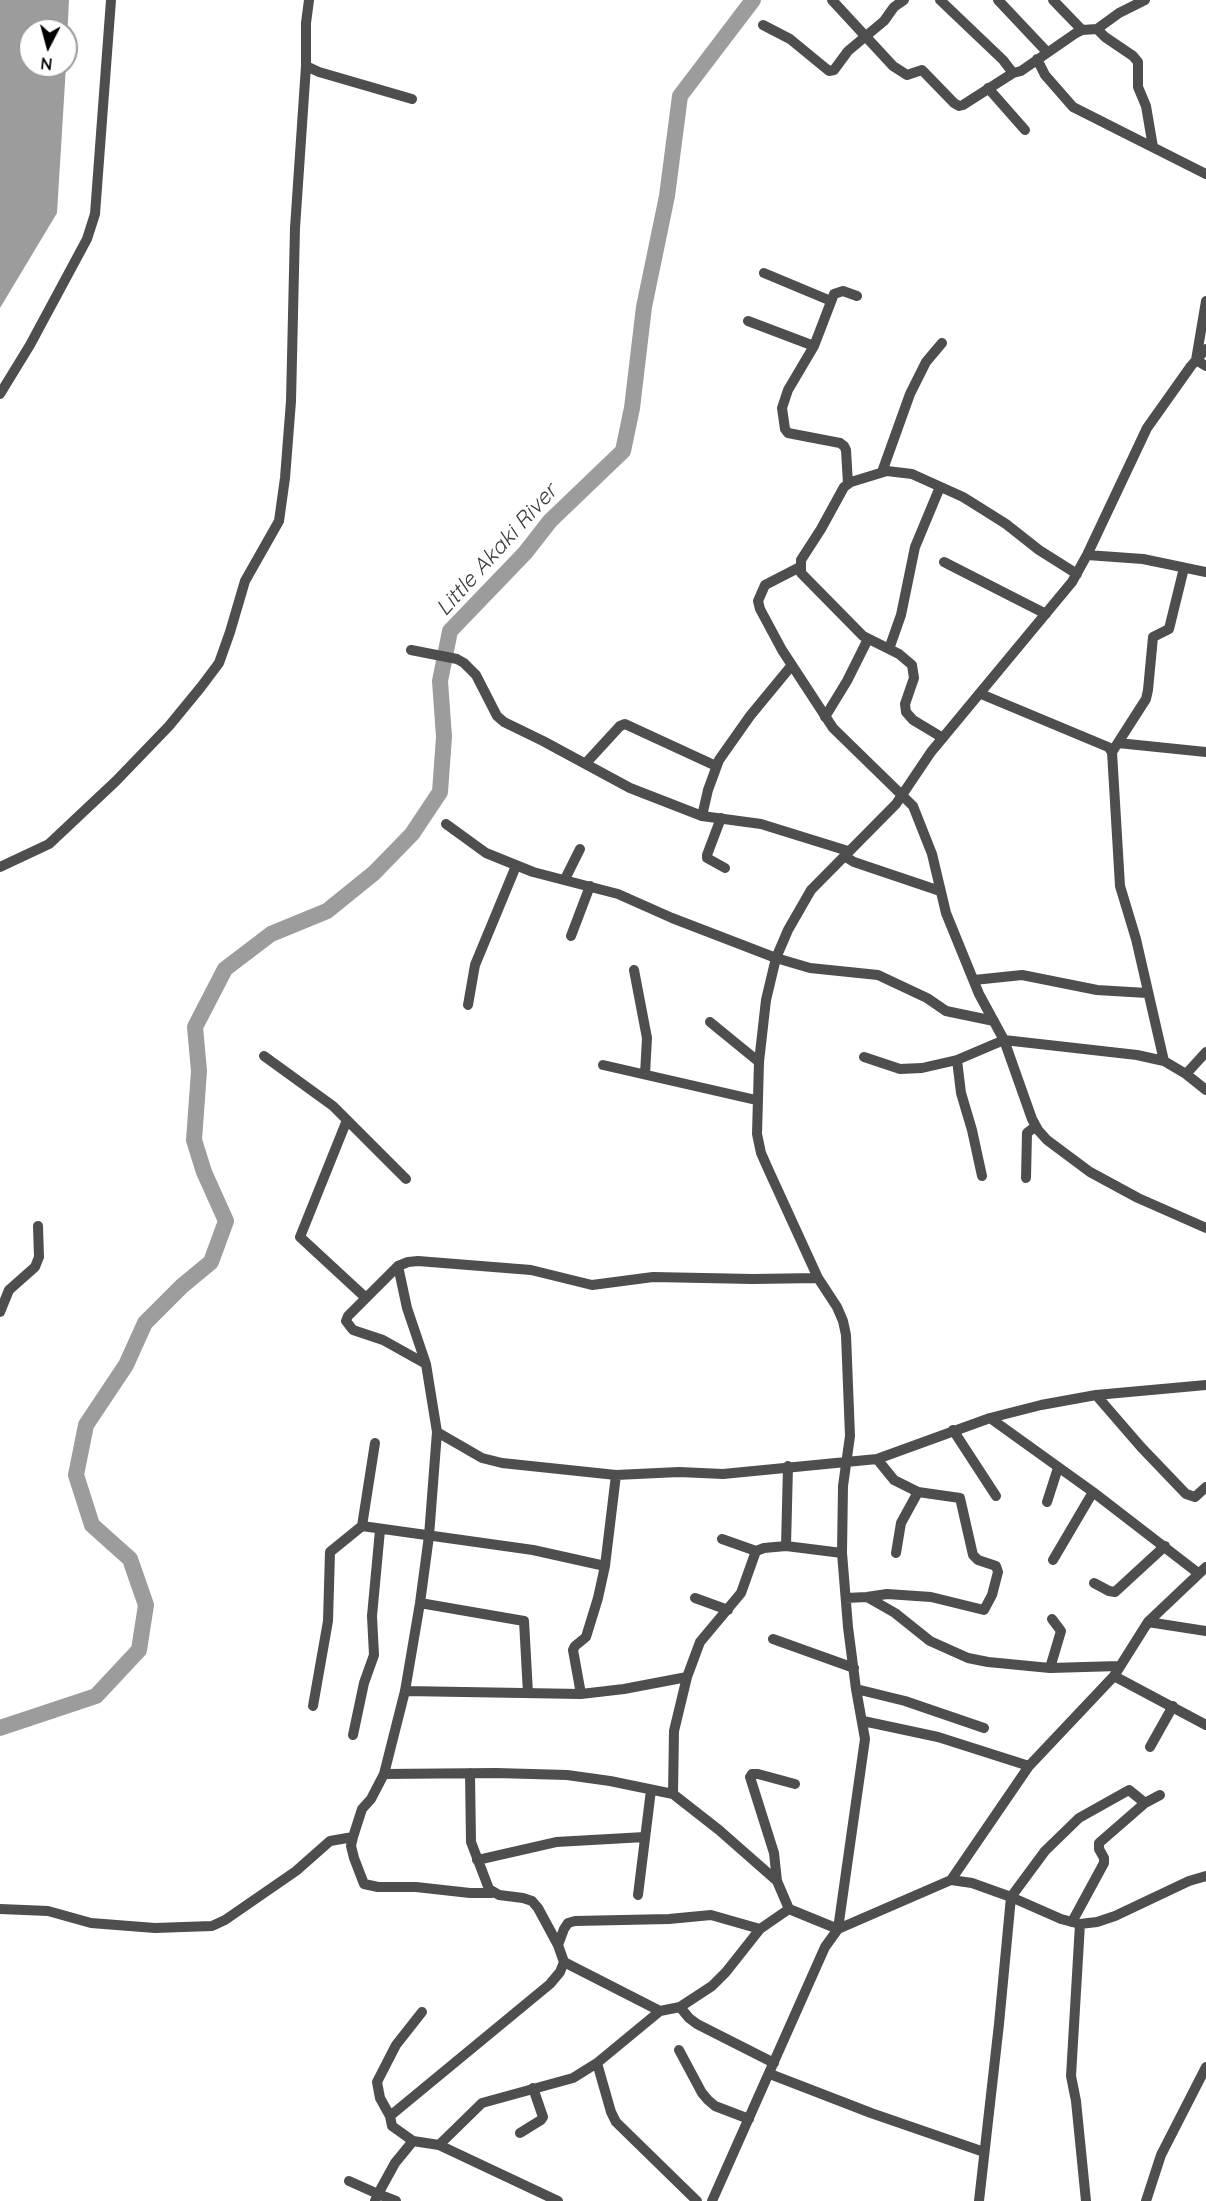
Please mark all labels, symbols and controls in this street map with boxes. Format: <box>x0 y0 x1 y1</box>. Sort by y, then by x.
north arrow <box>18 18 78 78</box>
text: N <box>39 53 53 74</box>
water label: Little Akaki River <box>431 479 563 621</box>

